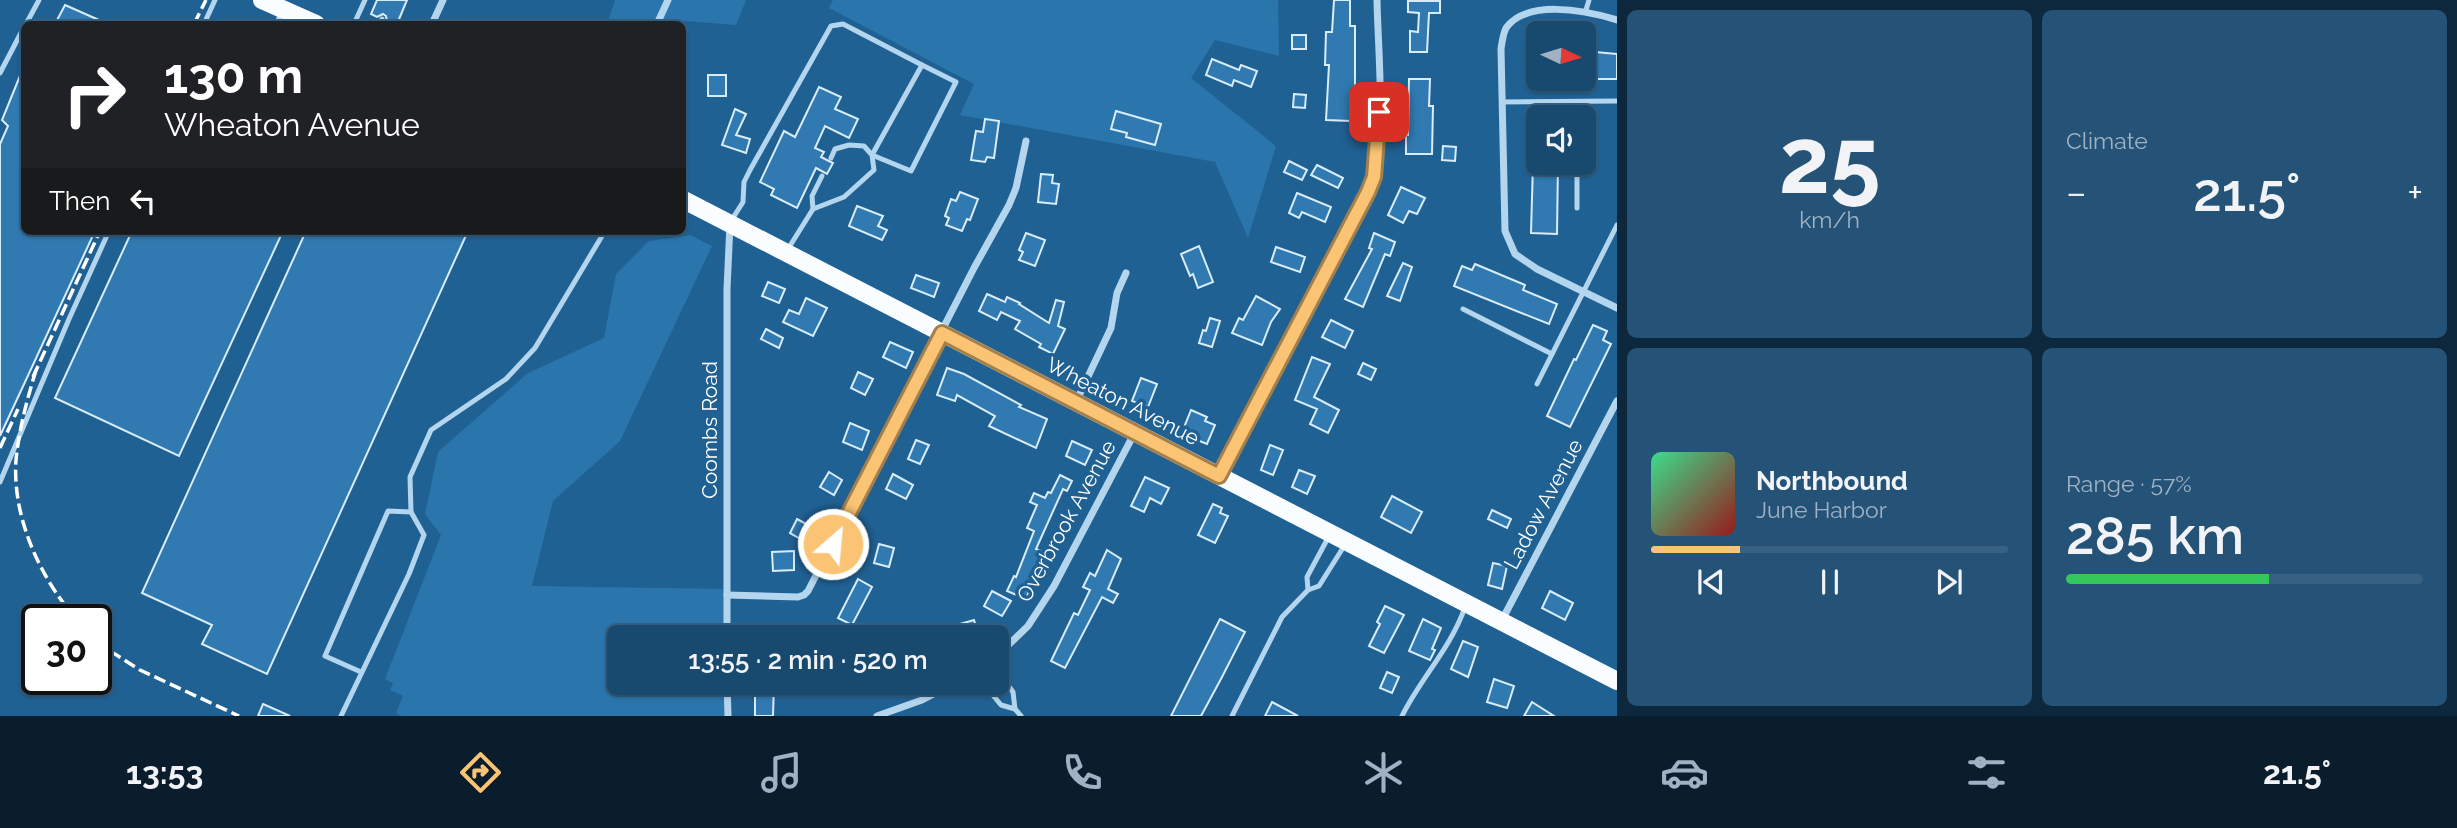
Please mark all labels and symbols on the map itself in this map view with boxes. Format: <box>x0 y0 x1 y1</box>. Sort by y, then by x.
north arrow <box>1526 21 1596 91</box>
pin <box>1349 82 1409 142</box>
street label: Wheaton Avenue <box>1043 352 1203 450</box>
street label: Coombs Road <box>697 361 722 499</box>
street label: Ladow Avenue <box>1498 435 1588 573</box>
street label: Overbrook Avenue <box>1011 436 1121 606</box>
position arrow <box>796 507 870 581</box>
speed limit sign: 30 <box>21 604 112 695</box>

